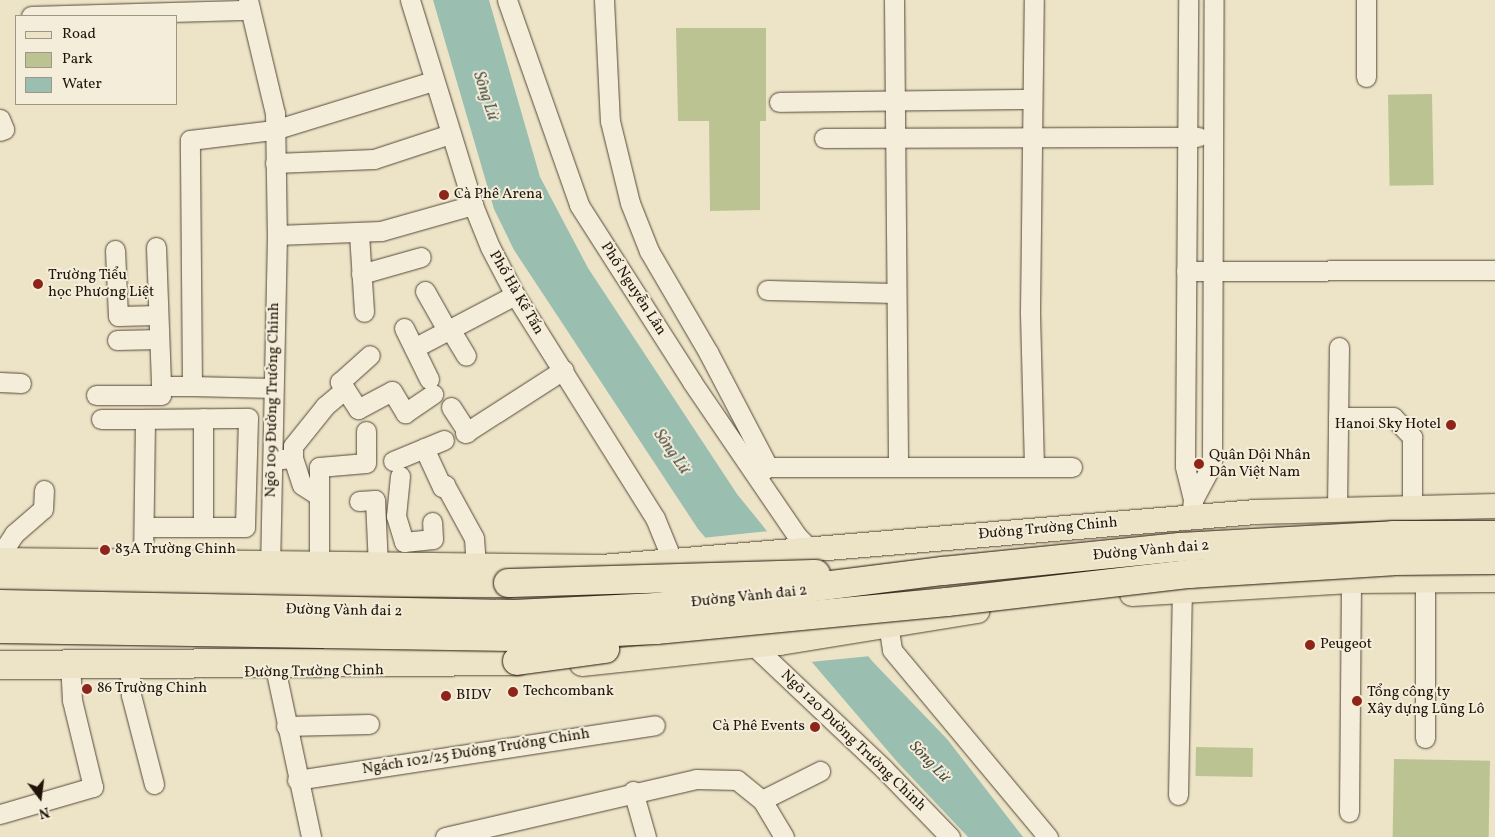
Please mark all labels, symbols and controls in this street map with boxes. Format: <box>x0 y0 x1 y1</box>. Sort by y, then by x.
legend <box>15 15 178 105</box>
text: Road <box>62 24 96 45</box>
text: Park <box>62 49 93 70</box>
water label: Sông Lừ <box>468 69 502 123</box>
text: Water <box>62 74 102 95</box>
place label: Cà Phê Arena <box>454 186 542 204</box>
marker: Cà Phê Arena <box>438 189 450 201</box>
street label: Phố Nguyễn Lân <box>596 239 670 339</box>
street label: Phố Hà Kế Tấn <box>485 248 547 338</box>
place label: Trường Tiểu học Phương Liệt <box>48 266 154 301</box>
marker: Trường Tiểu học Phương Liệt <box>32 278 44 290</box>
street label: Ngõ 109 Đường Trường Chinh <box>262 302 284 498</box>
place label: Hanoi Sky Hotel <box>1334 416 1441 434</box>
marker: Hanoi Sky Hotel <box>1445 419 1457 431</box>
water label: Sông Lừ <box>649 426 693 478</box>
place label: Quân Dội Nhân Dân Việt Nam <box>1209 446 1311 481</box>
marker: Quân Dội Nhân Dân Việt Nam <box>1193 458 1205 470</box>
street label: Đường Trường Chinh <box>977 514 1119 544</box>
street label: Đường Vành đai 2 <box>1092 537 1210 565</box>
place label: 83A Trường Chinh <box>115 541 236 559</box>
marker: 83A Trường Chinh <box>99 544 111 556</box>
street label: Đường Vành đai 2 <box>690 582 808 612</box>
street label: Đường Vành đai 2 <box>285 601 403 621</box>
place label: Peugeot <box>1320 636 1372 654</box>
marker: Peugeot <box>1304 639 1316 651</box>
street label: Đường Trường Chinh <box>244 662 384 682</box>
street label: Ngõ 120 Đường Trường Chinh <box>776 667 930 815</box>
place label: 86 Trường Chinh <box>97 680 208 698</box>
marker: 86 Trường Chinh <box>81 683 93 695</box>
place label: Techcombank <box>523 683 614 701</box>
place label: Tổng công ty Xây dựng Lũng Lô <box>1367 683 1485 718</box>
marker: Techcombank <box>507 686 519 698</box>
place label: BIDV <box>456 687 492 705</box>
marker: BIDV <box>440 690 452 702</box>
marker: Tổng công ty Xây dựng Lũng Lô <box>1351 695 1363 707</box>
place label: Cà Phê Events <box>712 718 805 736</box>
marker: Cà Phê Events <box>809 721 821 733</box>
street label: Ngách 102/25 Đường Trường Chinh <box>361 725 591 779</box>
water label: Sông Lừ <box>905 737 953 787</box>
north arrow <box>15 772 65 822</box>
text: N <box>37 801 51 822</box>

